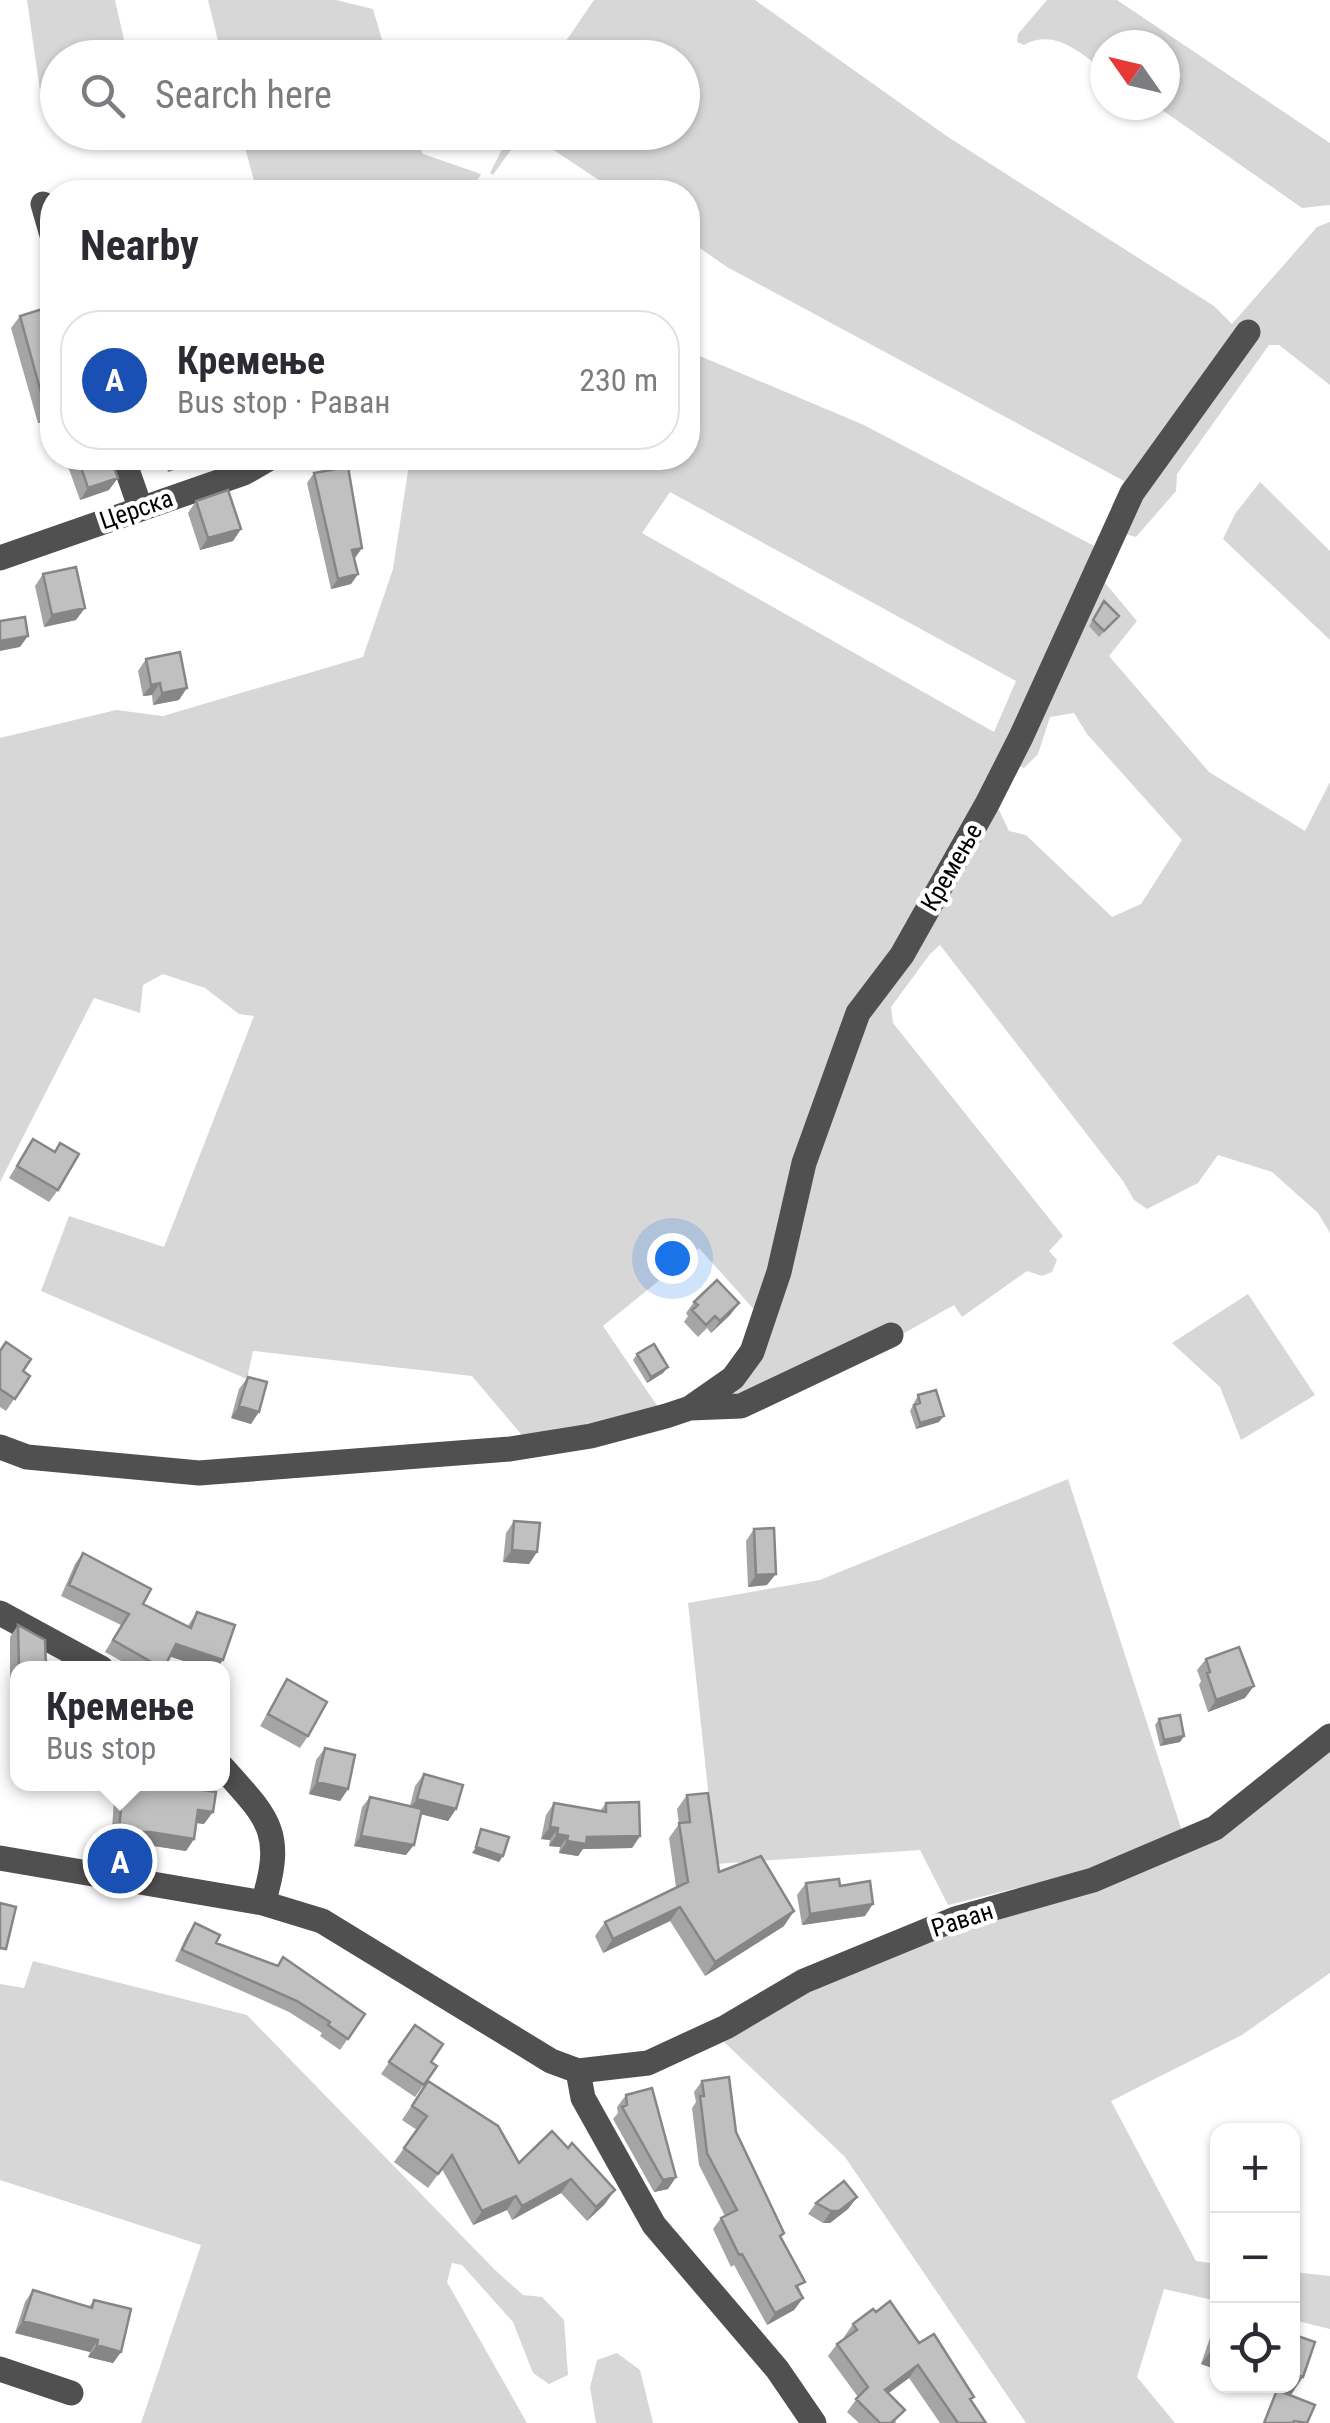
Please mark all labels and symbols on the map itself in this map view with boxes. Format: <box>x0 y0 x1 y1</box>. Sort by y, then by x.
north arrow <box>1090 30 1180 120</box>
street label: Церска <box>96 483 177 535</box>
street label: Кремење <box>915 818 988 916</box>
your location <box>647 1233 698 1284</box>
pin: A <box>88 1824 152 1898</box>
street label: Раван <box>928 1896 997 1943</box>

